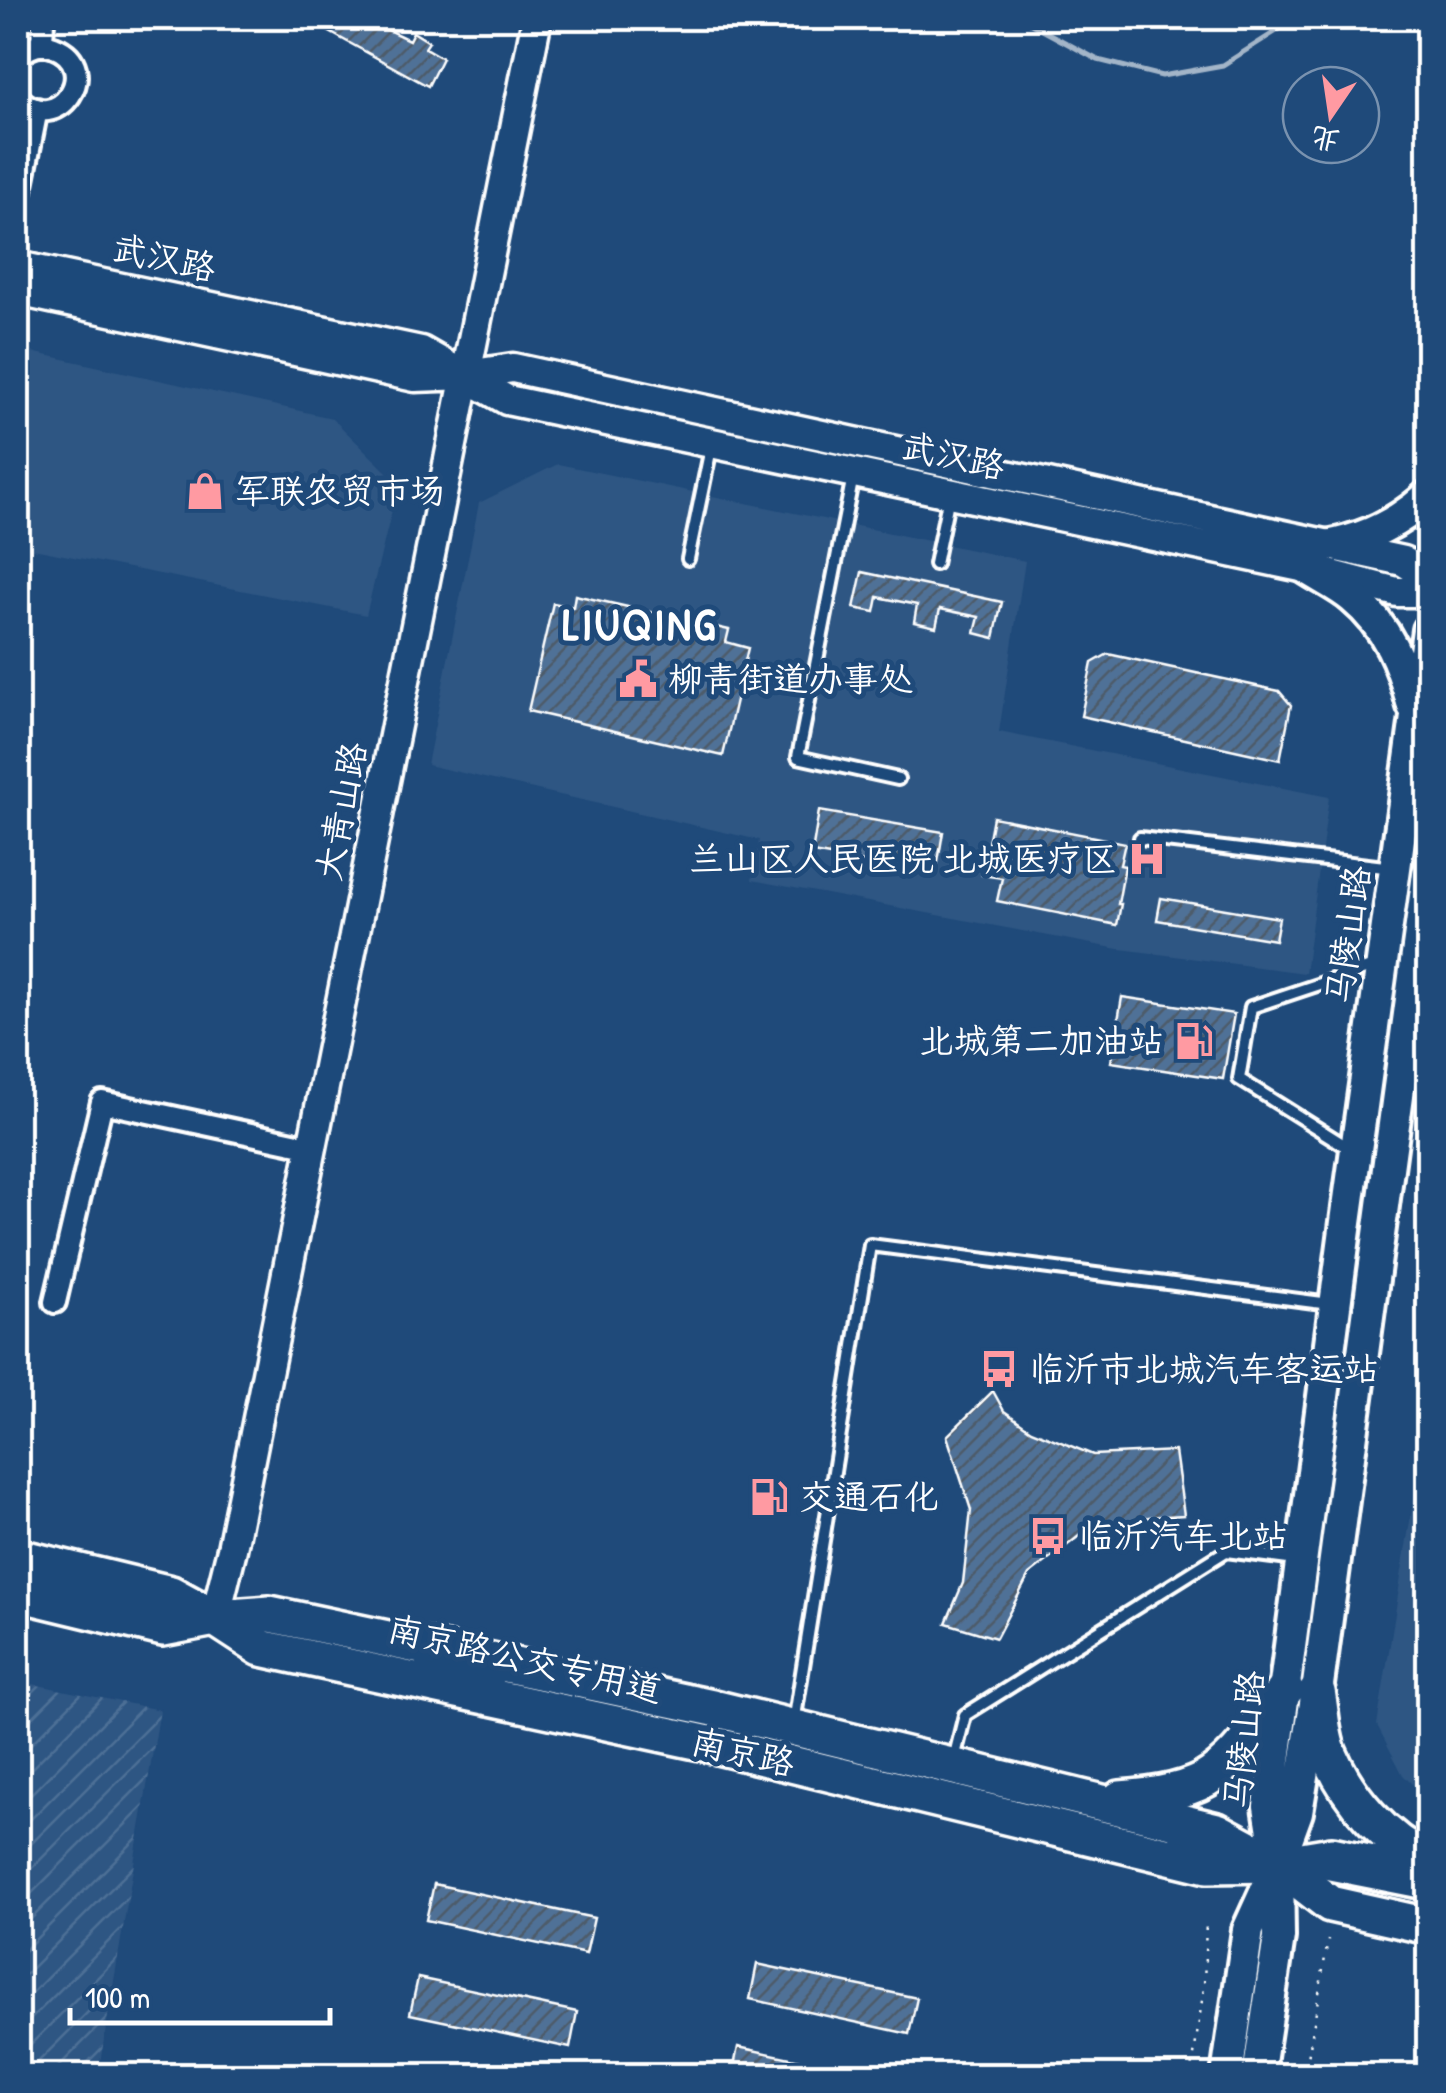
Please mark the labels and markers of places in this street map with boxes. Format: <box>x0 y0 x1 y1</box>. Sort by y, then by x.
place label: 军联农贸市场 <box>235 467 445 514</box>
shop icon: 军联农贸市场 <box>184 470 226 512</box>
place label: 柳青街道办事处 <box>668 655 913 702</box>
public building icon: 柳青街道办事处 <box>617 658 659 700</box>
place label: 兰山区人民医院 北城医疗区 <box>689 835 1117 882</box>
hospital icon: 兰山区人民医院 北城医疗区 <box>1126 838 1168 880</box>
place label: 北城第二加油站 <box>919 1017 1164 1064</box>
fuel station icon: 北城第二加油站 <box>1173 1020 1215 1062</box>
place label: 临沂市北城汽车客运站 <box>1029 1345 1379 1392</box>
bus stop icon: 临沂市北城汽车客运站 <box>978 1348 1020 1390</box>
place label: 交通石化 <box>799 1473 939 1520</box>
fuel station icon: 交通石化 <box>748 1476 790 1518</box>
place label: 临沂汽车北站 <box>1078 1512 1288 1559</box>
bus stop icon: 临沂汽车北站 <box>1027 1515 1069 1557</box>

